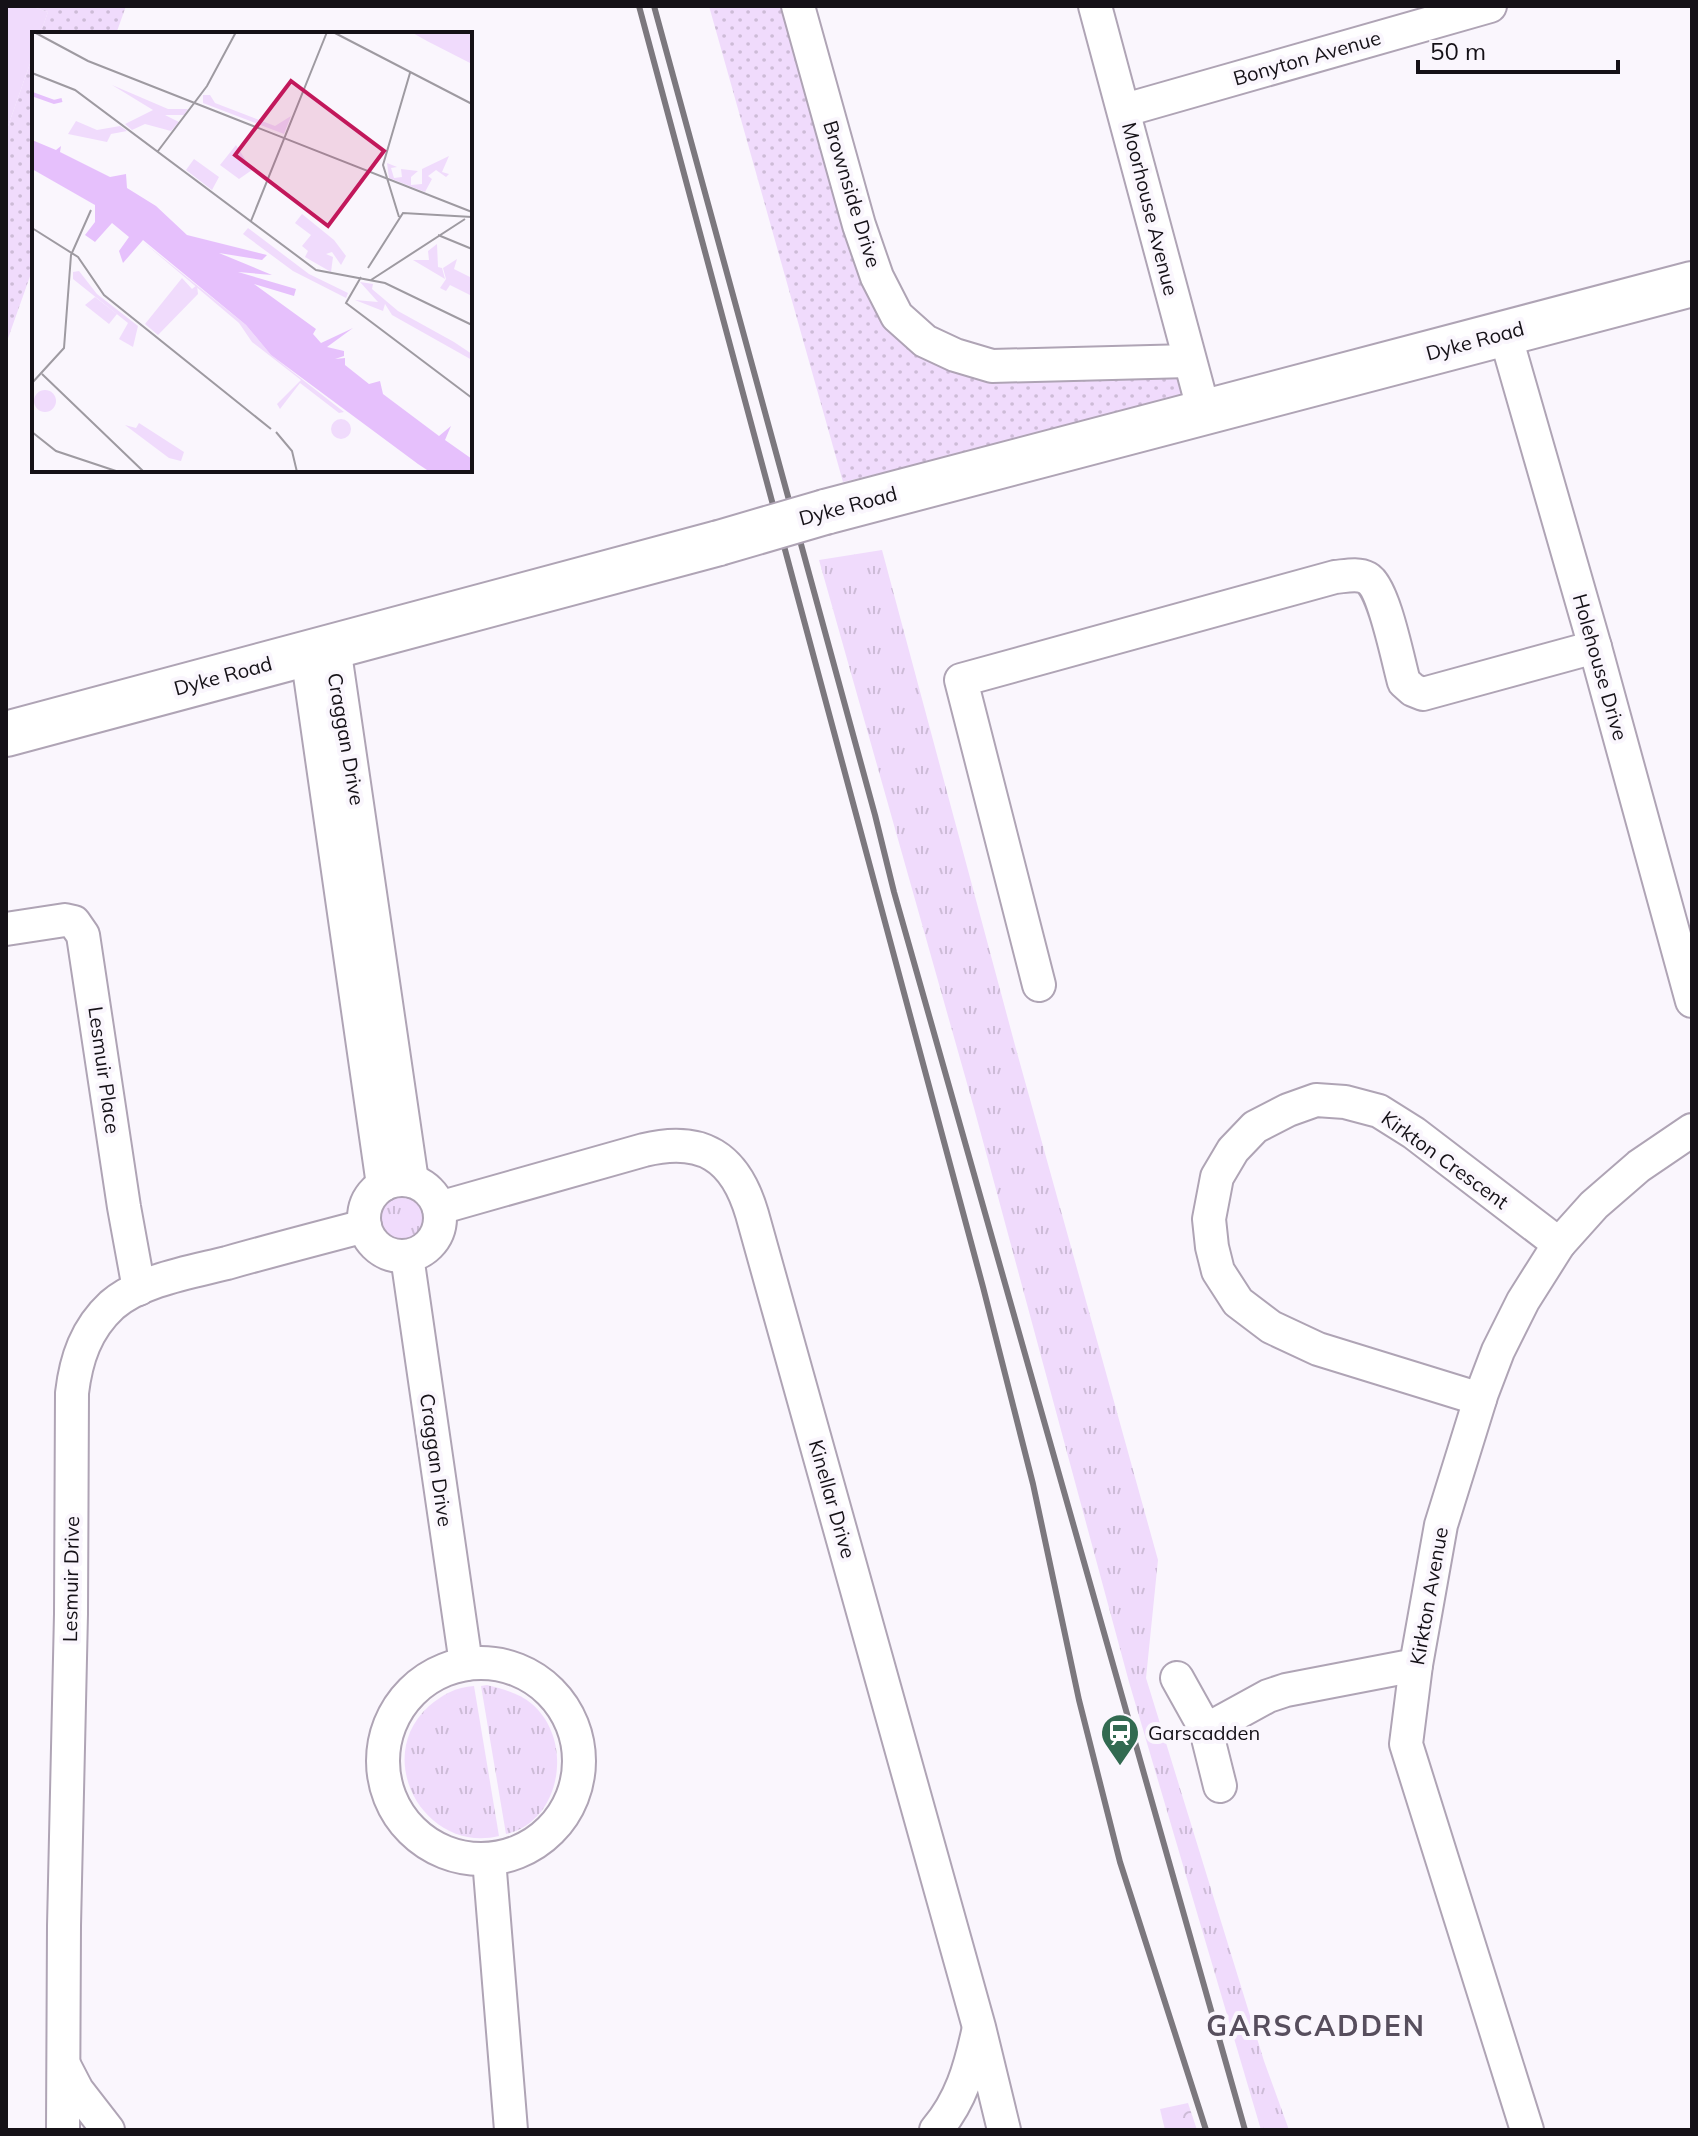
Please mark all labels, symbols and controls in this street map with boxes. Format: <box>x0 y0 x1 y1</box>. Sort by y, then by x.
scale bar <box>1418 24 1618 74</box>
street label: Bonyton Avenue <box>1230 25 1384 91</box>
inset map <box>32 32 472 472</box>
text: 50 m <box>1430 36 1486 66</box>
street label: Brownside Drive <box>818 117 887 270</box>
street label: Moorhouse Avenue <box>1117 120 1184 298</box>
street label: Dyke Road <box>1423 315 1527 366</box>
street label: Dyke Road <box>796 480 900 531</box>
street label: Holehouse Drive <box>1568 591 1633 743</box>
street label: Dyke Road <box>171 650 275 701</box>
street label: Craggan Drive <box>323 671 370 807</box>
street label: Lesmuir Place <box>83 1005 126 1135</box>
street label: Kirkton Crescent <box>1377 1105 1514 1214</box>
street label: Craggan Drive <box>415 1392 458 1528</box>
street label: Kinellar Drive <box>804 1437 861 1561</box>
street label: Lesmuir Drive <box>57 1516 84 1642</box>
street label: Kirkton Avenue <box>1404 1525 1453 1667</box>
station icon: Garscadden <box>1099 1712 1141 1767</box>
place label: Garscadden <box>1148 1720 1260 1745</box>
district label: GARSCADDEN <box>1206 2008 1426 2043</box>

